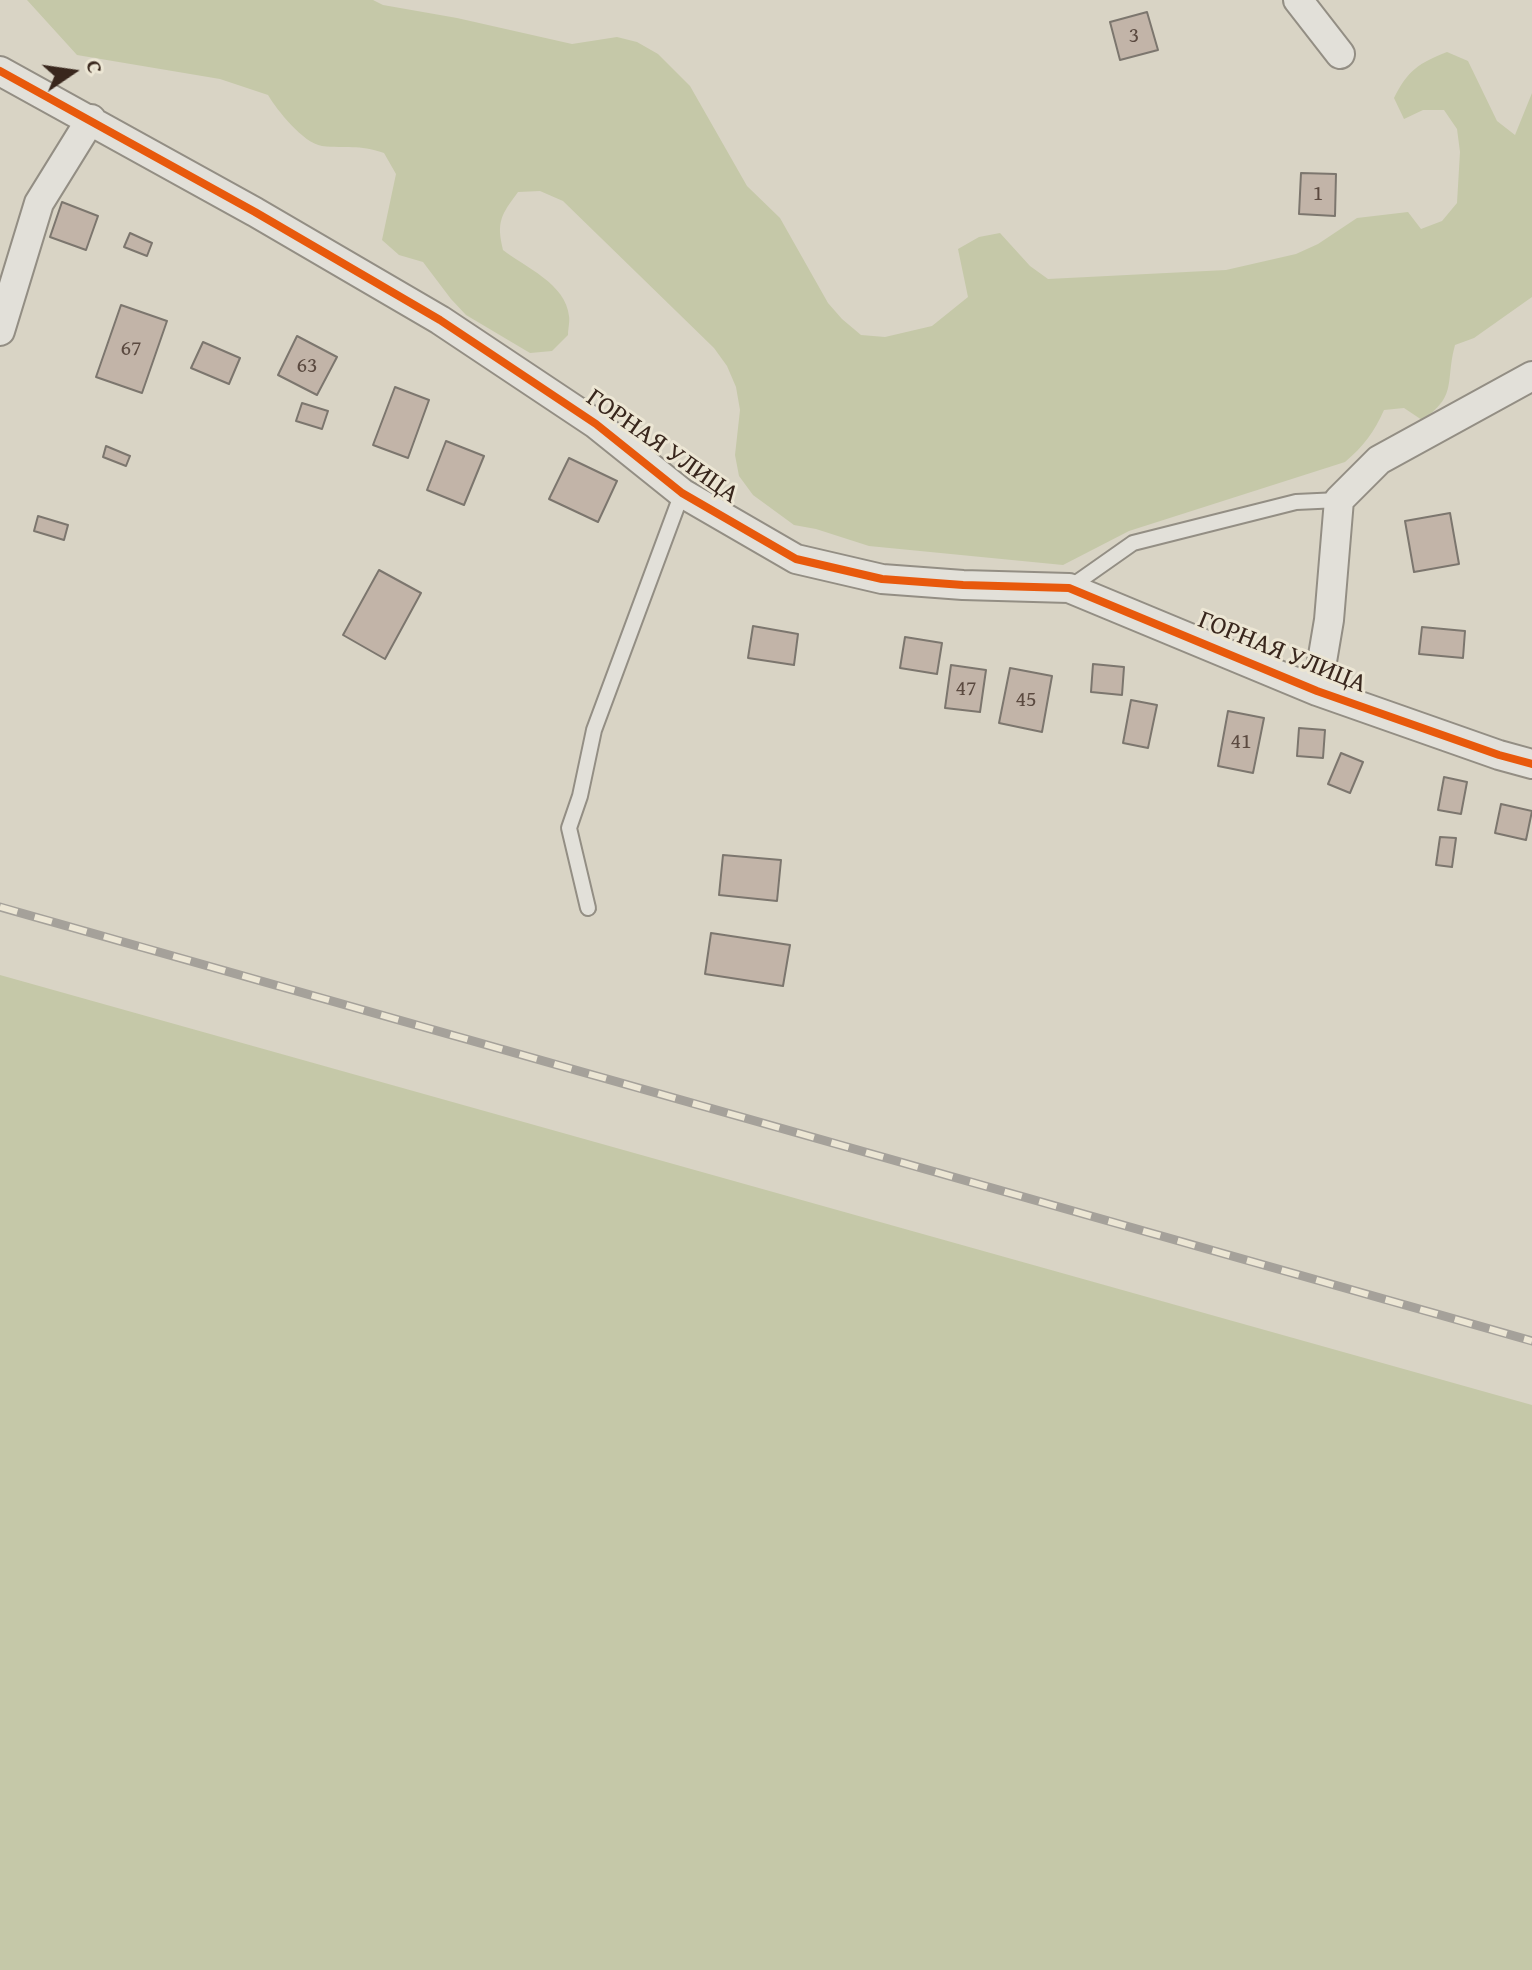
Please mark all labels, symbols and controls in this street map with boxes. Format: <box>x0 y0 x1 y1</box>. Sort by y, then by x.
house number: 3 <box>1129 23 1139 49</box>
north arrow <box>32 32 112 112</box>
text: С <box>78 57 112 76</box>
house number: 1 <box>1313 181 1323 207</box>
house number: 67 <box>120 336 142 362</box>
house number: 63 <box>296 353 318 379</box>
street label: ГОРНАЯ УЛИЦА <box>580 383 744 511</box>
street label: ГОРНАЯ УЛИЦА <box>1193 605 1371 701</box>
house number: 47 <box>955 676 977 702</box>
house number: 45 <box>1015 687 1037 713</box>
house number: 41 <box>1230 729 1252 755</box>

